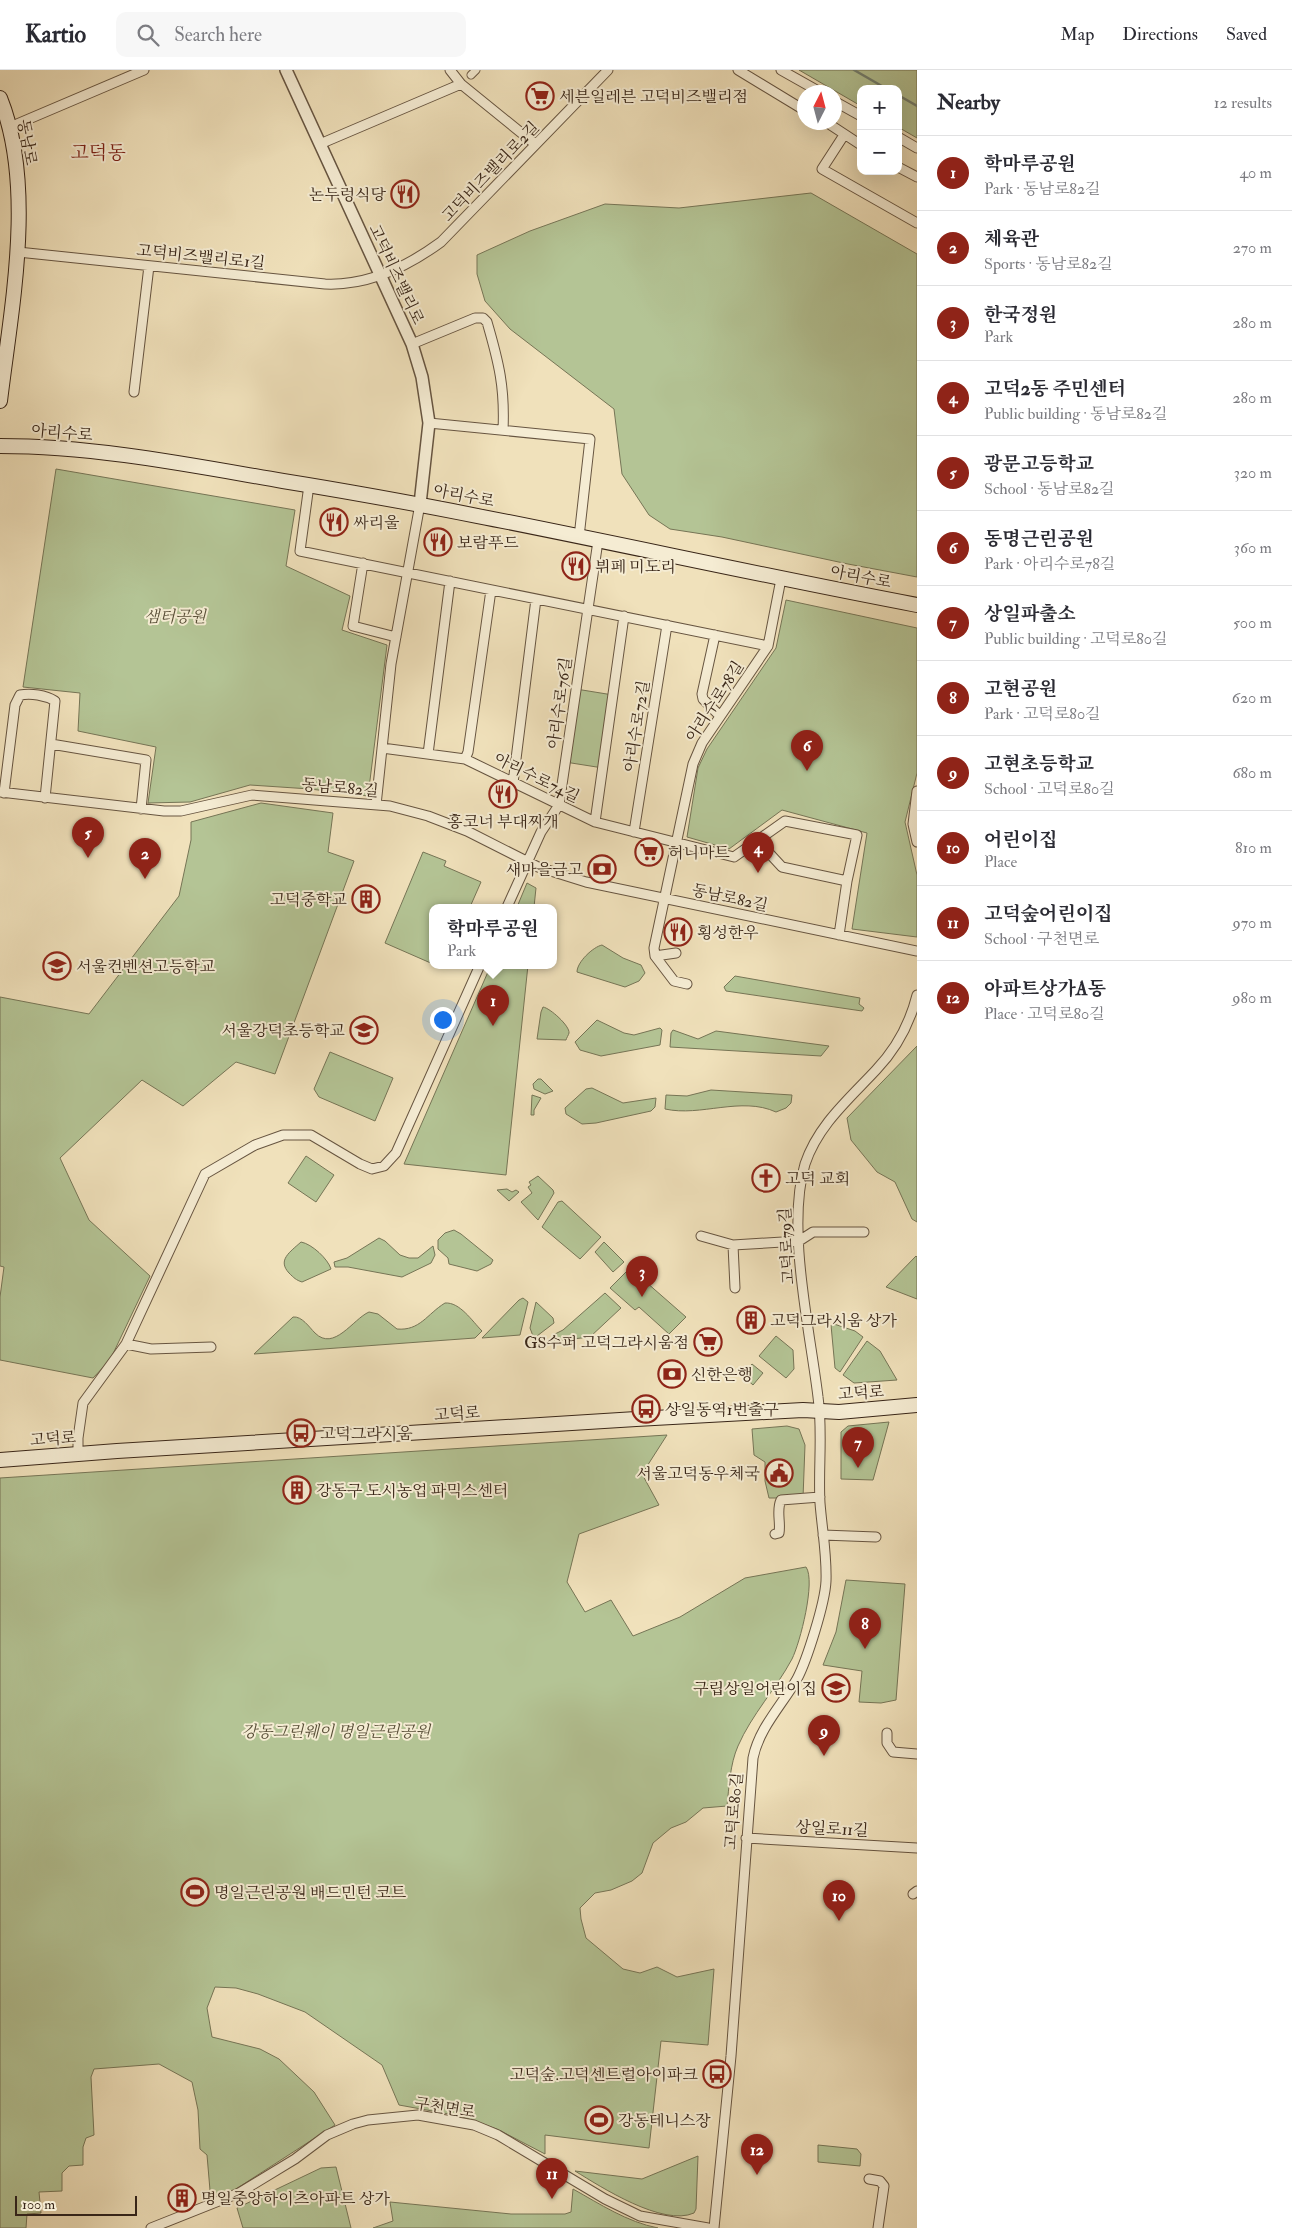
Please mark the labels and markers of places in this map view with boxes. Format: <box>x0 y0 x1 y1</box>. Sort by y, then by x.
supermarket icon: 세븐일레븐 고덕비즈밸리점 <box>525 81 555 111</box>
place label: 세븐일레븐 고덕비즈밸리점 <box>559 87 748 107</box>
restaurant icon: 논두렁식당 <box>390 179 420 209</box>
place label: 논두렁식당 <box>309 185 387 205</box>
restaurant icon: 싸리울 <box>319 507 349 537</box>
place label: 싸리울 <box>353 513 400 533</box>
restaurant icon: 보람푸드 <box>423 527 453 557</box>
place label: 보람푸드 <box>457 533 519 553</box>
restaurant icon: 뷔페 미도리 <box>561 551 591 581</box>
place label: 뷔페 미도리 <box>595 557 676 577</box>
pin: 6 <box>791 730 823 771</box>
restaurant icon: 홍코너 부대찌개 <box>488 779 518 809</box>
place label: 홍코너 부대찌개 <box>447 812 559 832</box>
pin: 5 <box>72 817 104 858</box>
pin: 4 <box>742 832 774 873</box>
supermarket icon: 허니마트 <box>634 837 664 867</box>
pin: 2 <box>129 838 161 879</box>
place label: 허니마트 <box>668 843 730 863</box>
bank icon: 새마을금고 <box>587 854 617 884</box>
place label: 새마을금고 <box>506 860 584 880</box>
building icon: 고덕중학교 <box>351 884 381 914</box>
place label: 고덕중학교 <box>270 890 347 910</box>
restaurant icon: 횡성한우 <box>663 917 693 947</box>
place label: 횡성한우 <box>697 923 759 943</box>
school or university icon: 서울컨벤션고등학교 <box>42 951 72 981</box>
place label: 서울컨벤션고등학교 <box>76 957 215 977</box>
pin: 1 <box>477 985 509 1026</box>
school or university icon: 서울강덕초등학교 <box>349 1015 379 1045</box>
place label: 서울강덕초등학교 <box>221 1021 345 1041</box>
church icon: 고덕 교회 <box>751 1163 781 1193</box>
place label: 고덕 교회 <box>785 1169 850 1189</box>
pin: 3 <box>626 1256 658 1297</box>
building icon: 고덕그라시움 상가 <box>736 1305 766 1335</box>
place label: 고덕그라시움 상가 <box>770 1311 898 1331</box>
supermarket icon: GS수퍼 고덕그라시움점 <box>693 1327 723 1357</box>
place label: GS수퍼 고덕그라시움점 <box>524 1333 689 1353</box>
bank icon: 신한은행 <box>657 1359 687 1389</box>
place label: 신한은행 <box>691 1365 753 1385</box>
bus stop icon: 상일동역1번출구 <box>631 1394 661 1424</box>
place label: 상일동역1번출구 <box>665 1400 779 1420</box>
bus stop icon: 고덕그라시움 <box>286 1418 316 1448</box>
place label: 고덕그라시움 <box>320 1424 413 1444</box>
pin: 7 <box>842 1427 874 1468</box>
public building icon: 서울고덕동우체국 <box>764 1458 794 1488</box>
place label: 서울고덕동우체국 <box>636 1464 761 1484</box>
building icon: 강동구 도시농업 파믹스센터 <box>282 1475 312 1505</box>
place label: 강동구 도시농업 파믹스센터 <box>316 1481 508 1501</box>
pin: 8 <box>849 1608 881 1649</box>
school or university icon: 구립상일어린이집 <box>821 1673 851 1703</box>
place label: 구립상일어린이집 <box>693 1679 817 1699</box>
pin: 9 <box>808 1715 840 1756</box>
sports icon: 명일근린공원 배드민턴 코트 <box>180 1877 210 1907</box>
pin: 10 <box>823 1880 855 1921</box>
place label: 명일근린공원 배드민턴 코트 <box>214 1883 407 1903</box>
bus stop icon: 고덕숲.고덕센트럴아이파크 <box>702 2059 732 2089</box>
place label: 고덕숲.고덕센트럴아이파크 <box>509 2065 699 2085</box>
sports icon: 강동테니스장 <box>584 2105 614 2135</box>
place label: 강동테니스장 <box>618 2111 711 2131</box>
pin: 12 <box>741 2134 773 2175</box>
pin: 11 <box>536 2158 568 2199</box>
building icon: 명일중앙하이츠아파트 상가 <box>167 2183 197 2213</box>
place label: 명일중앙하이츠아파트 상가 <box>201 2189 390 2209</box>

